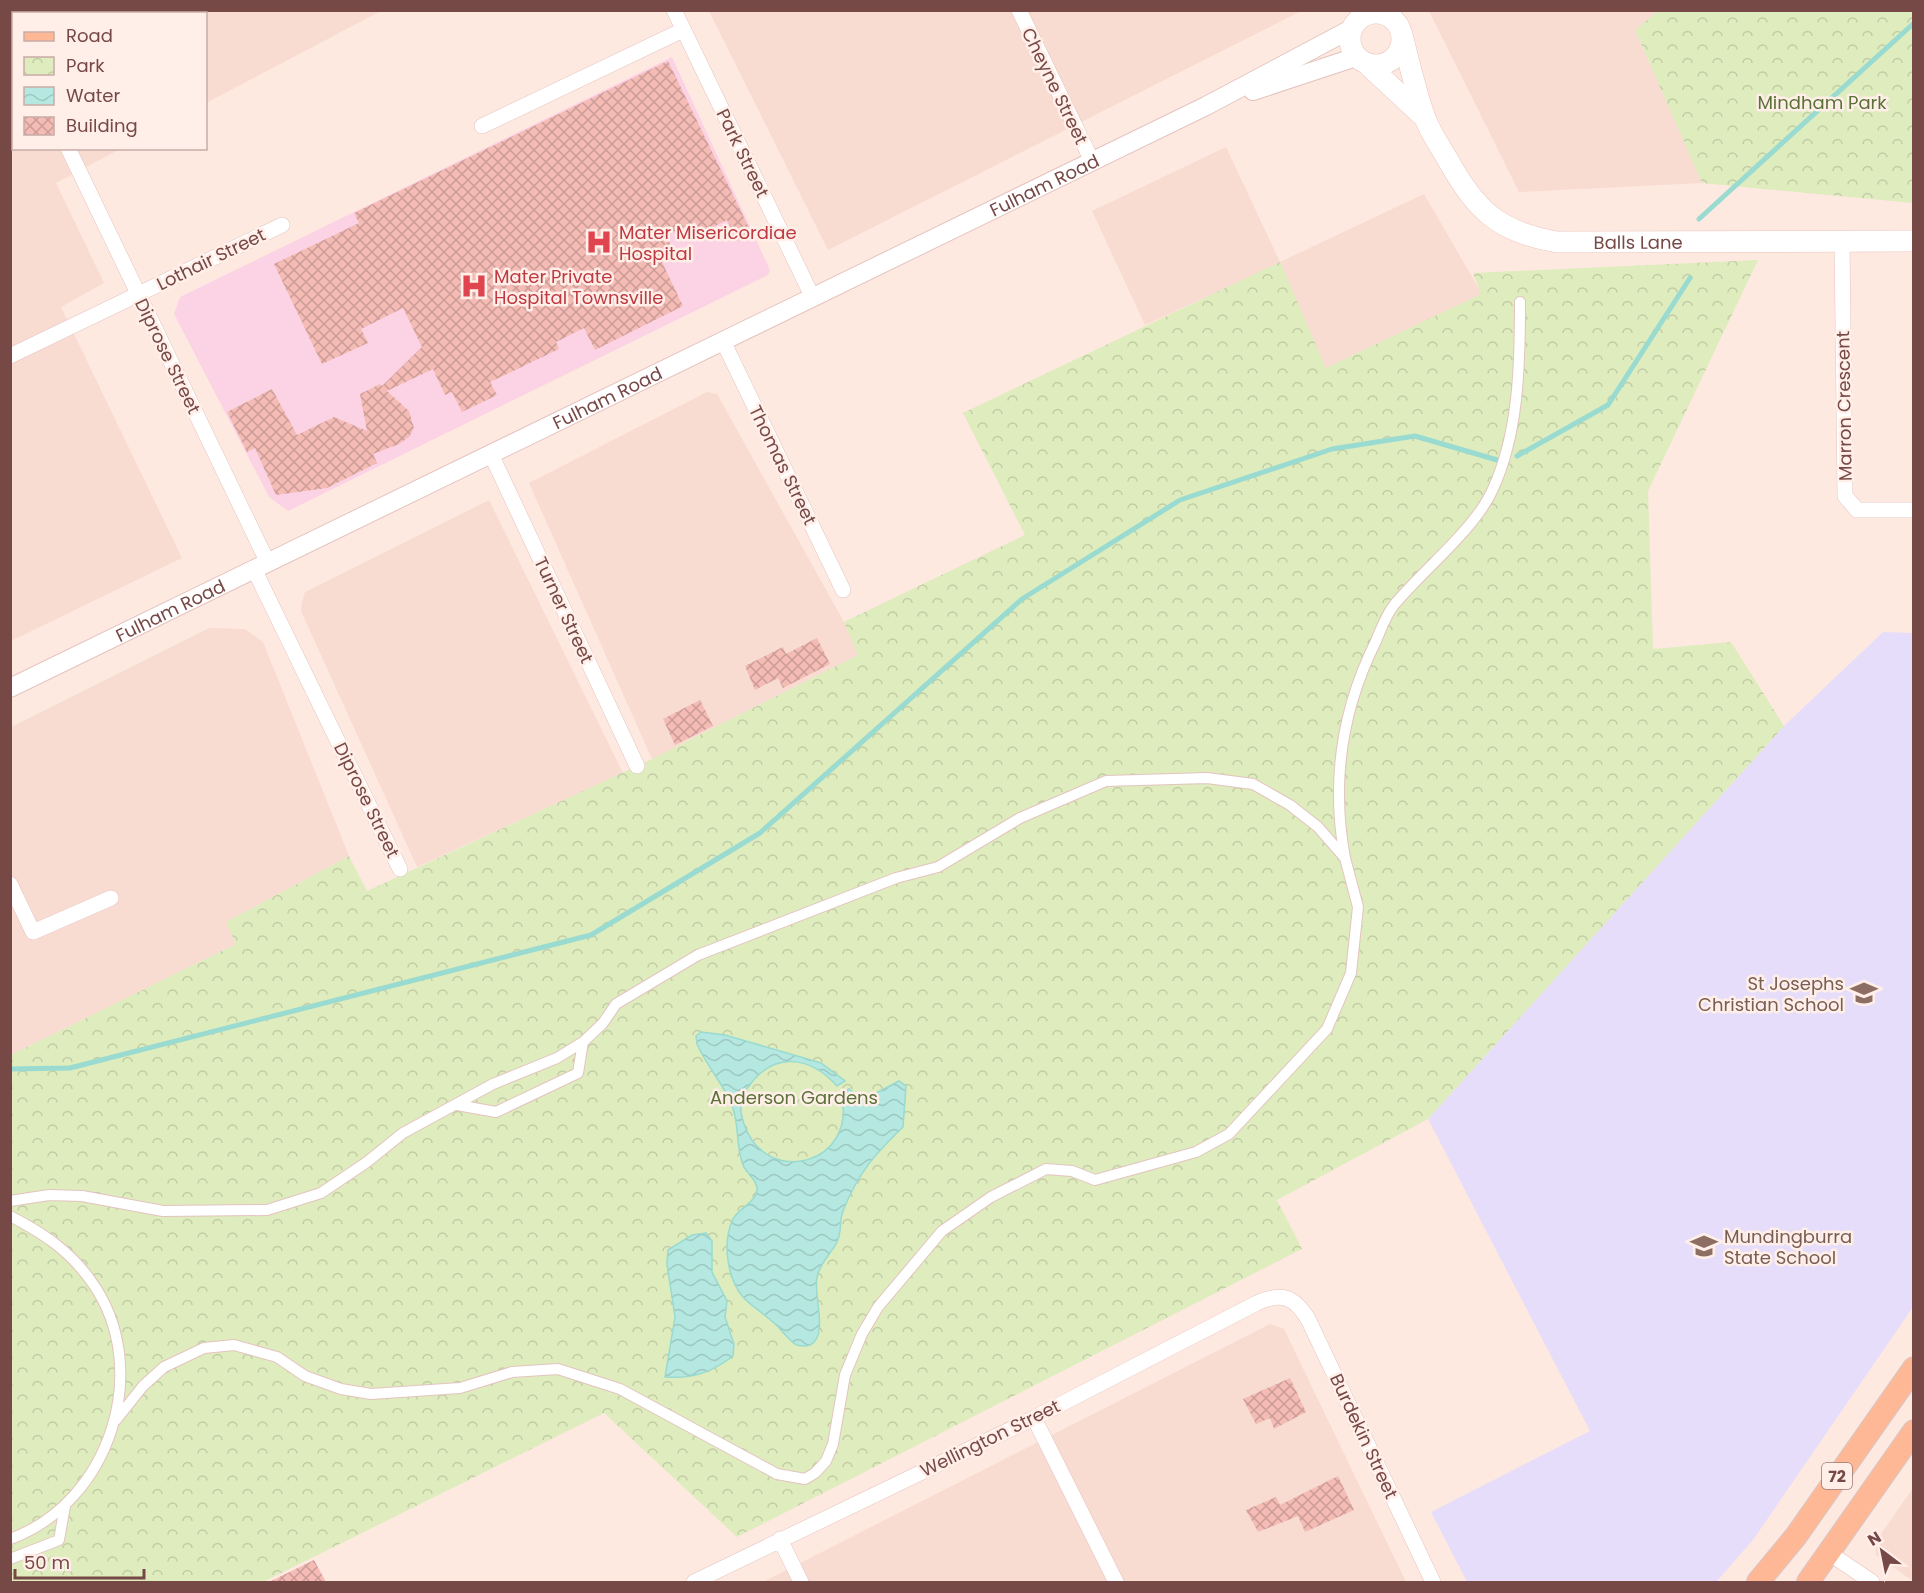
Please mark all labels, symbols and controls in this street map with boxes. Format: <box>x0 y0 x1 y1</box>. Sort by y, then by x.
legend <box>12 12 207 150</box>
text: Road <box>66 23 113 48</box>
street label: Cheyne Street <box>1016 23 1094 149</box>
text: Park <box>66 53 105 78</box>
text: Water <box>66 83 120 108</box>
park label: Mindham Park <box>1757 90 1887 115</box>
street label: Park Street <box>711 104 775 202</box>
text: Building <box>66 113 138 138</box>
street label: Fulham Road <box>985 148 1103 222</box>
place label: Mater Misericordiae Hospital <box>619 220 797 266</box>
street label: Lothair Street <box>152 222 270 296</box>
hospital icon: Mater Misericordiae Hospital <box>584 227 614 257</box>
street label: Balls Lane <box>1594 229 1683 254</box>
place label: Mater Private Hospital Townsville <box>494 264 663 310</box>
hospital icon: Mater Private Hospital Townsville <box>459 271 489 301</box>
street label: Diprose Street <box>129 294 207 418</box>
street label: Marron Crescent <box>1830 331 1858 481</box>
street label: Fulham Road <box>548 360 666 435</box>
street label: Thomas Street <box>743 401 823 529</box>
street label: Turner Street <box>528 553 600 667</box>
street label: Fulham Road <box>111 573 229 647</box>
street label: Diprose Street <box>328 738 406 862</box>
place label: St Josephs Christian School <box>1698 971 1844 1017</box>
school or university icon: St Josephs Christian School <box>1849 978 1879 1008</box>
park label: Anderson Gardens <box>710 1085 878 1110</box>
place label: Mundingburra State School <box>1724 1224 1852 1270</box>
school or university icon: Mundingburra State School <box>1689 1231 1719 1261</box>
street label: Burdekin Street <box>1324 1369 1404 1503</box>
street label: Wellington Street <box>916 1393 1064 1483</box>
road number: 72 <box>1822 1463 1852 1489</box>
north arrow <box>1852 1521 1912 1581</box>
text: N <box>1863 1526 1886 1552</box>
scale bar <box>15 1542 144 1580</box>
text: 50 m <box>24 1550 70 1575</box>

